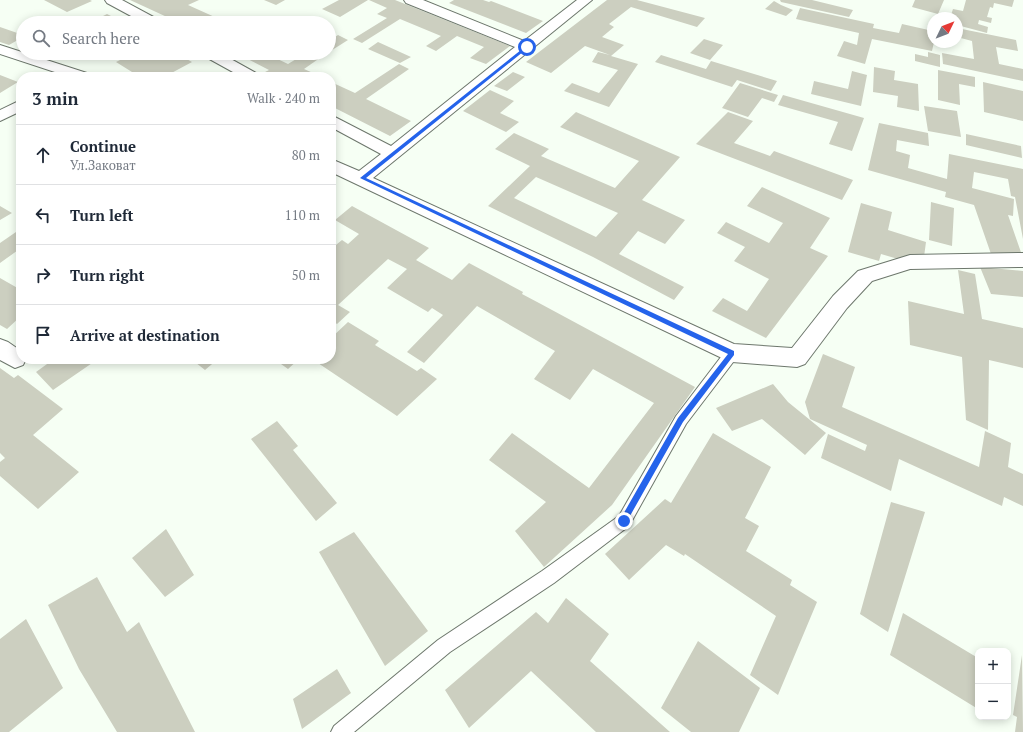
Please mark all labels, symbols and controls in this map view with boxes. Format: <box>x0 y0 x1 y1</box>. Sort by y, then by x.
north arrow <box>927 12 963 48</box>
search box <box>16 16 336 60</box>
icon: search <box>30 27 52 49</box>
text: Search here <box>62 28 140 48</box>
route start <box>518 38 536 56</box>
text: 3 min <box>32 87 79 110</box>
text: Walk · 240 m <box>247 89 320 107</box>
text: Continue <box>70 136 136 156</box>
icon: ahead <box>32 144 54 166</box>
text: 80 m <box>292 146 320 164</box>
text: Ул.Заковат <box>70 156 136 174</box>
icon: left <box>32 204 54 226</box>
text: Turn left <box>70 205 134 225</box>
text: 110 m <box>285 206 320 224</box>
icon: right <box>32 264 54 286</box>
text: Turn right <box>70 265 145 285</box>
text: 50 m <box>292 266 320 284</box>
icon: arrive <box>32 324 54 346</box>
text: Arrive at destination <box>70 325 220 345</box>
route end <box>615 512 633 530</box>
map controls <box>975 648 1011 720</box>
button: + <box>975 648 1011 684</box>
button: − <box>975 684 1011 720</box>

